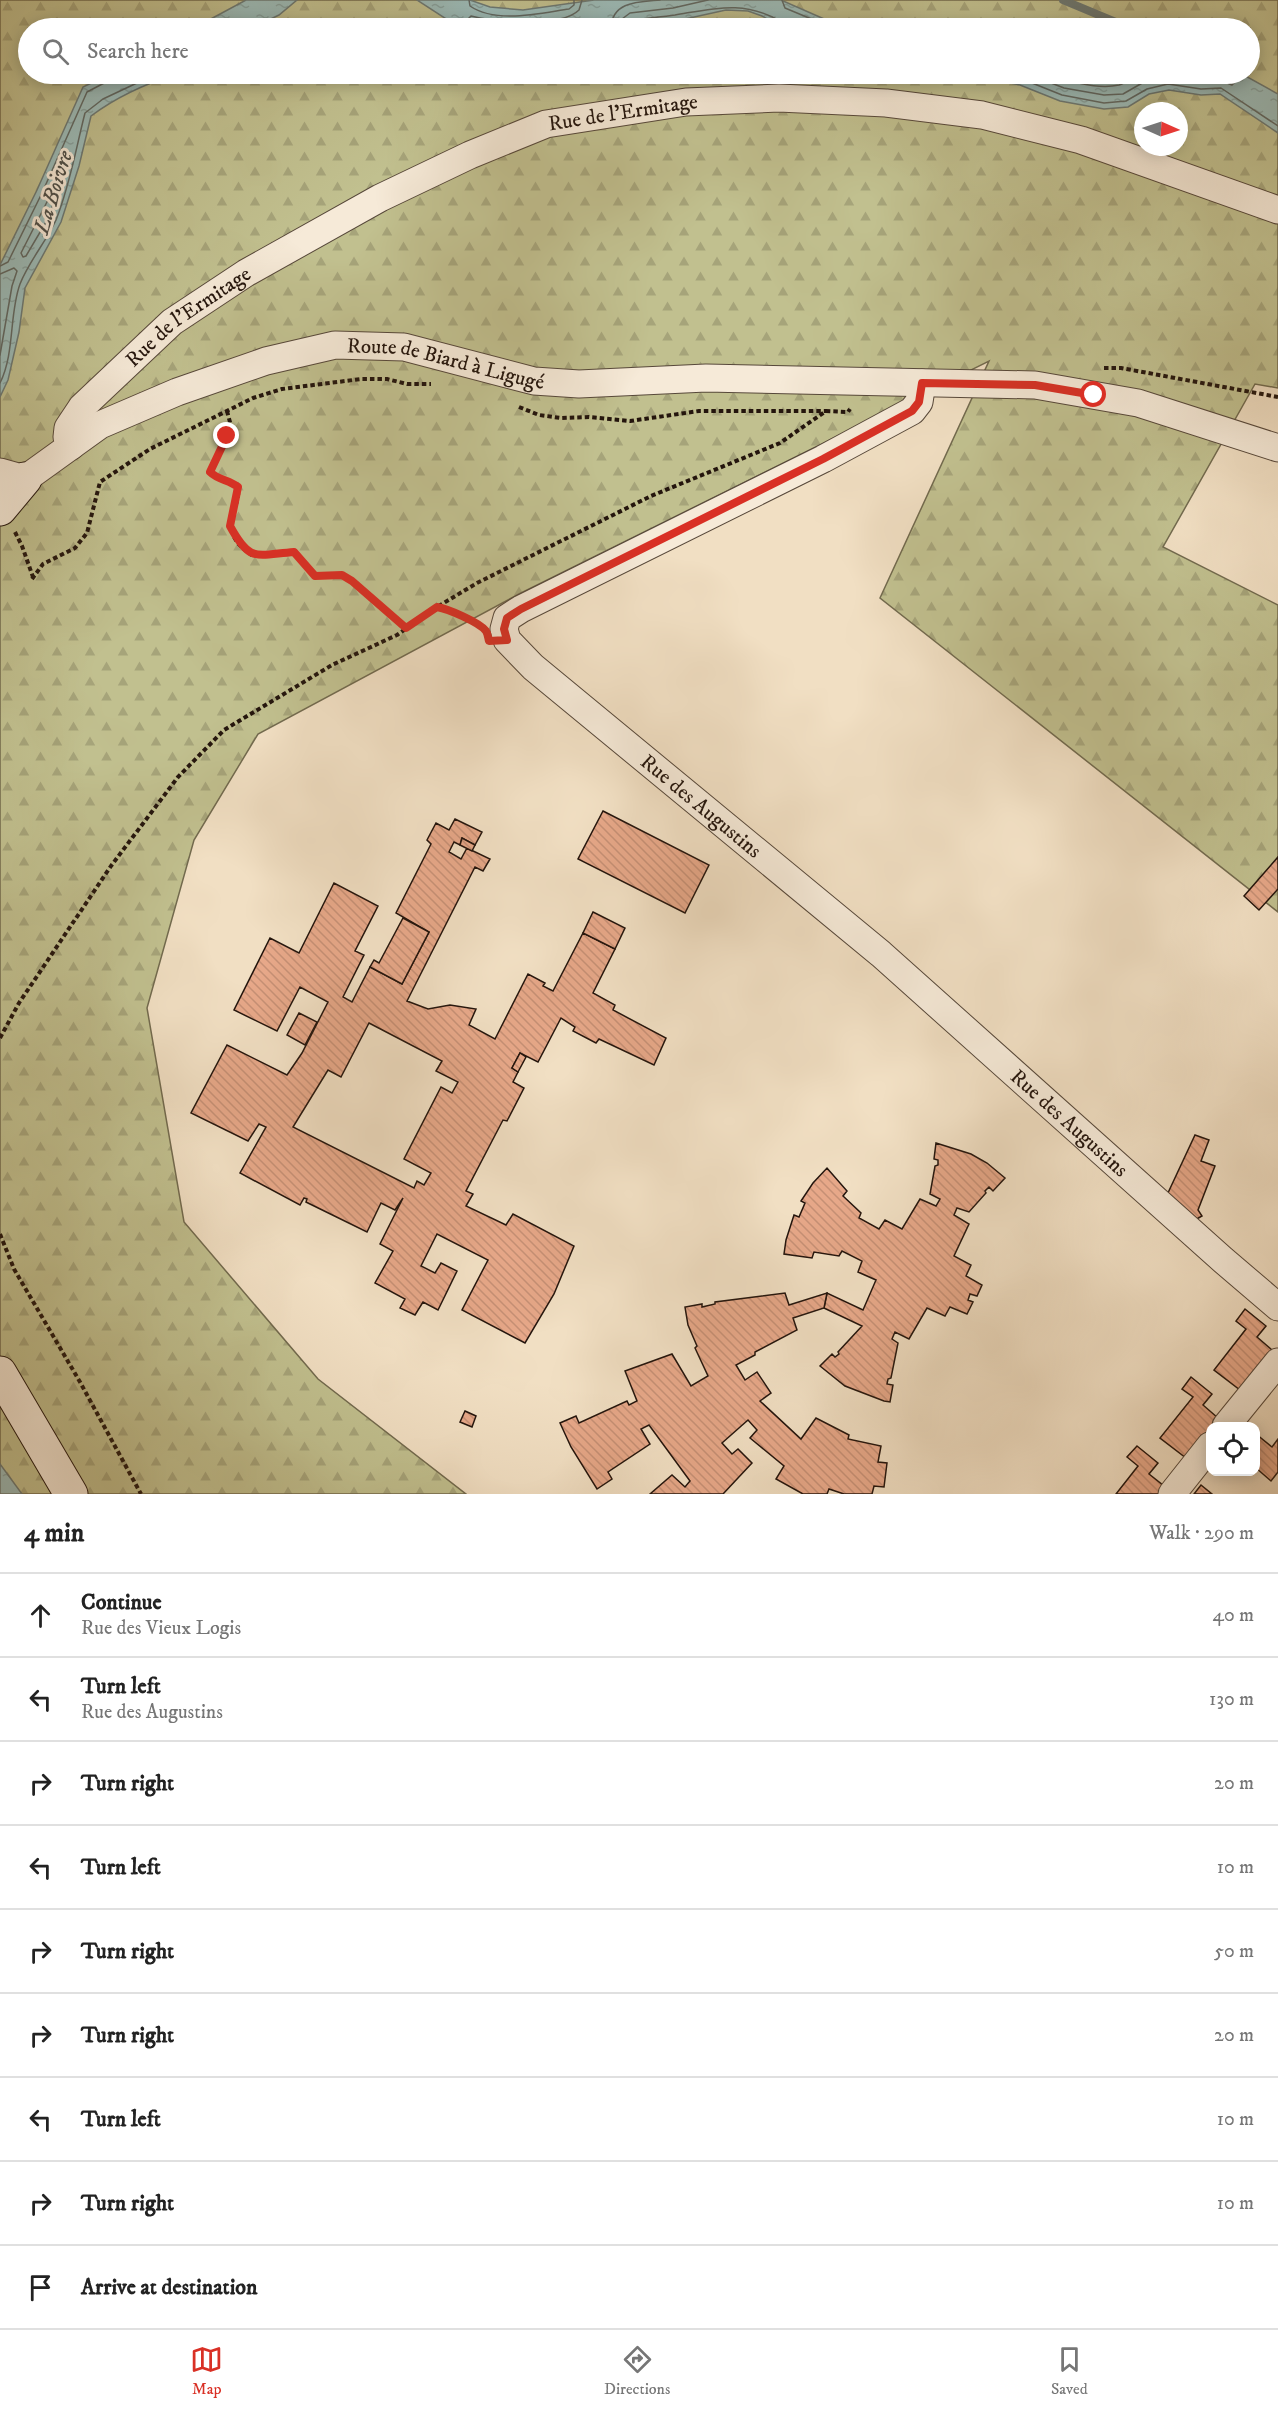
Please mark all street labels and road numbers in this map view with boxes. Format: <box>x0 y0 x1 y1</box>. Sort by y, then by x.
street label: Rue de l’Ermitage <box>546 89 699 137</box>
street label: Rue de l’Ermitage <box>120 261 256 373</box>
street label: Route de Biard à Ligugé <box>347 333 545 396</box>
street label: Rue des Augustins <box>635 749 766 864</box>
street label: Rue des Augustins <box>1005 1064 1133 1183</box>

